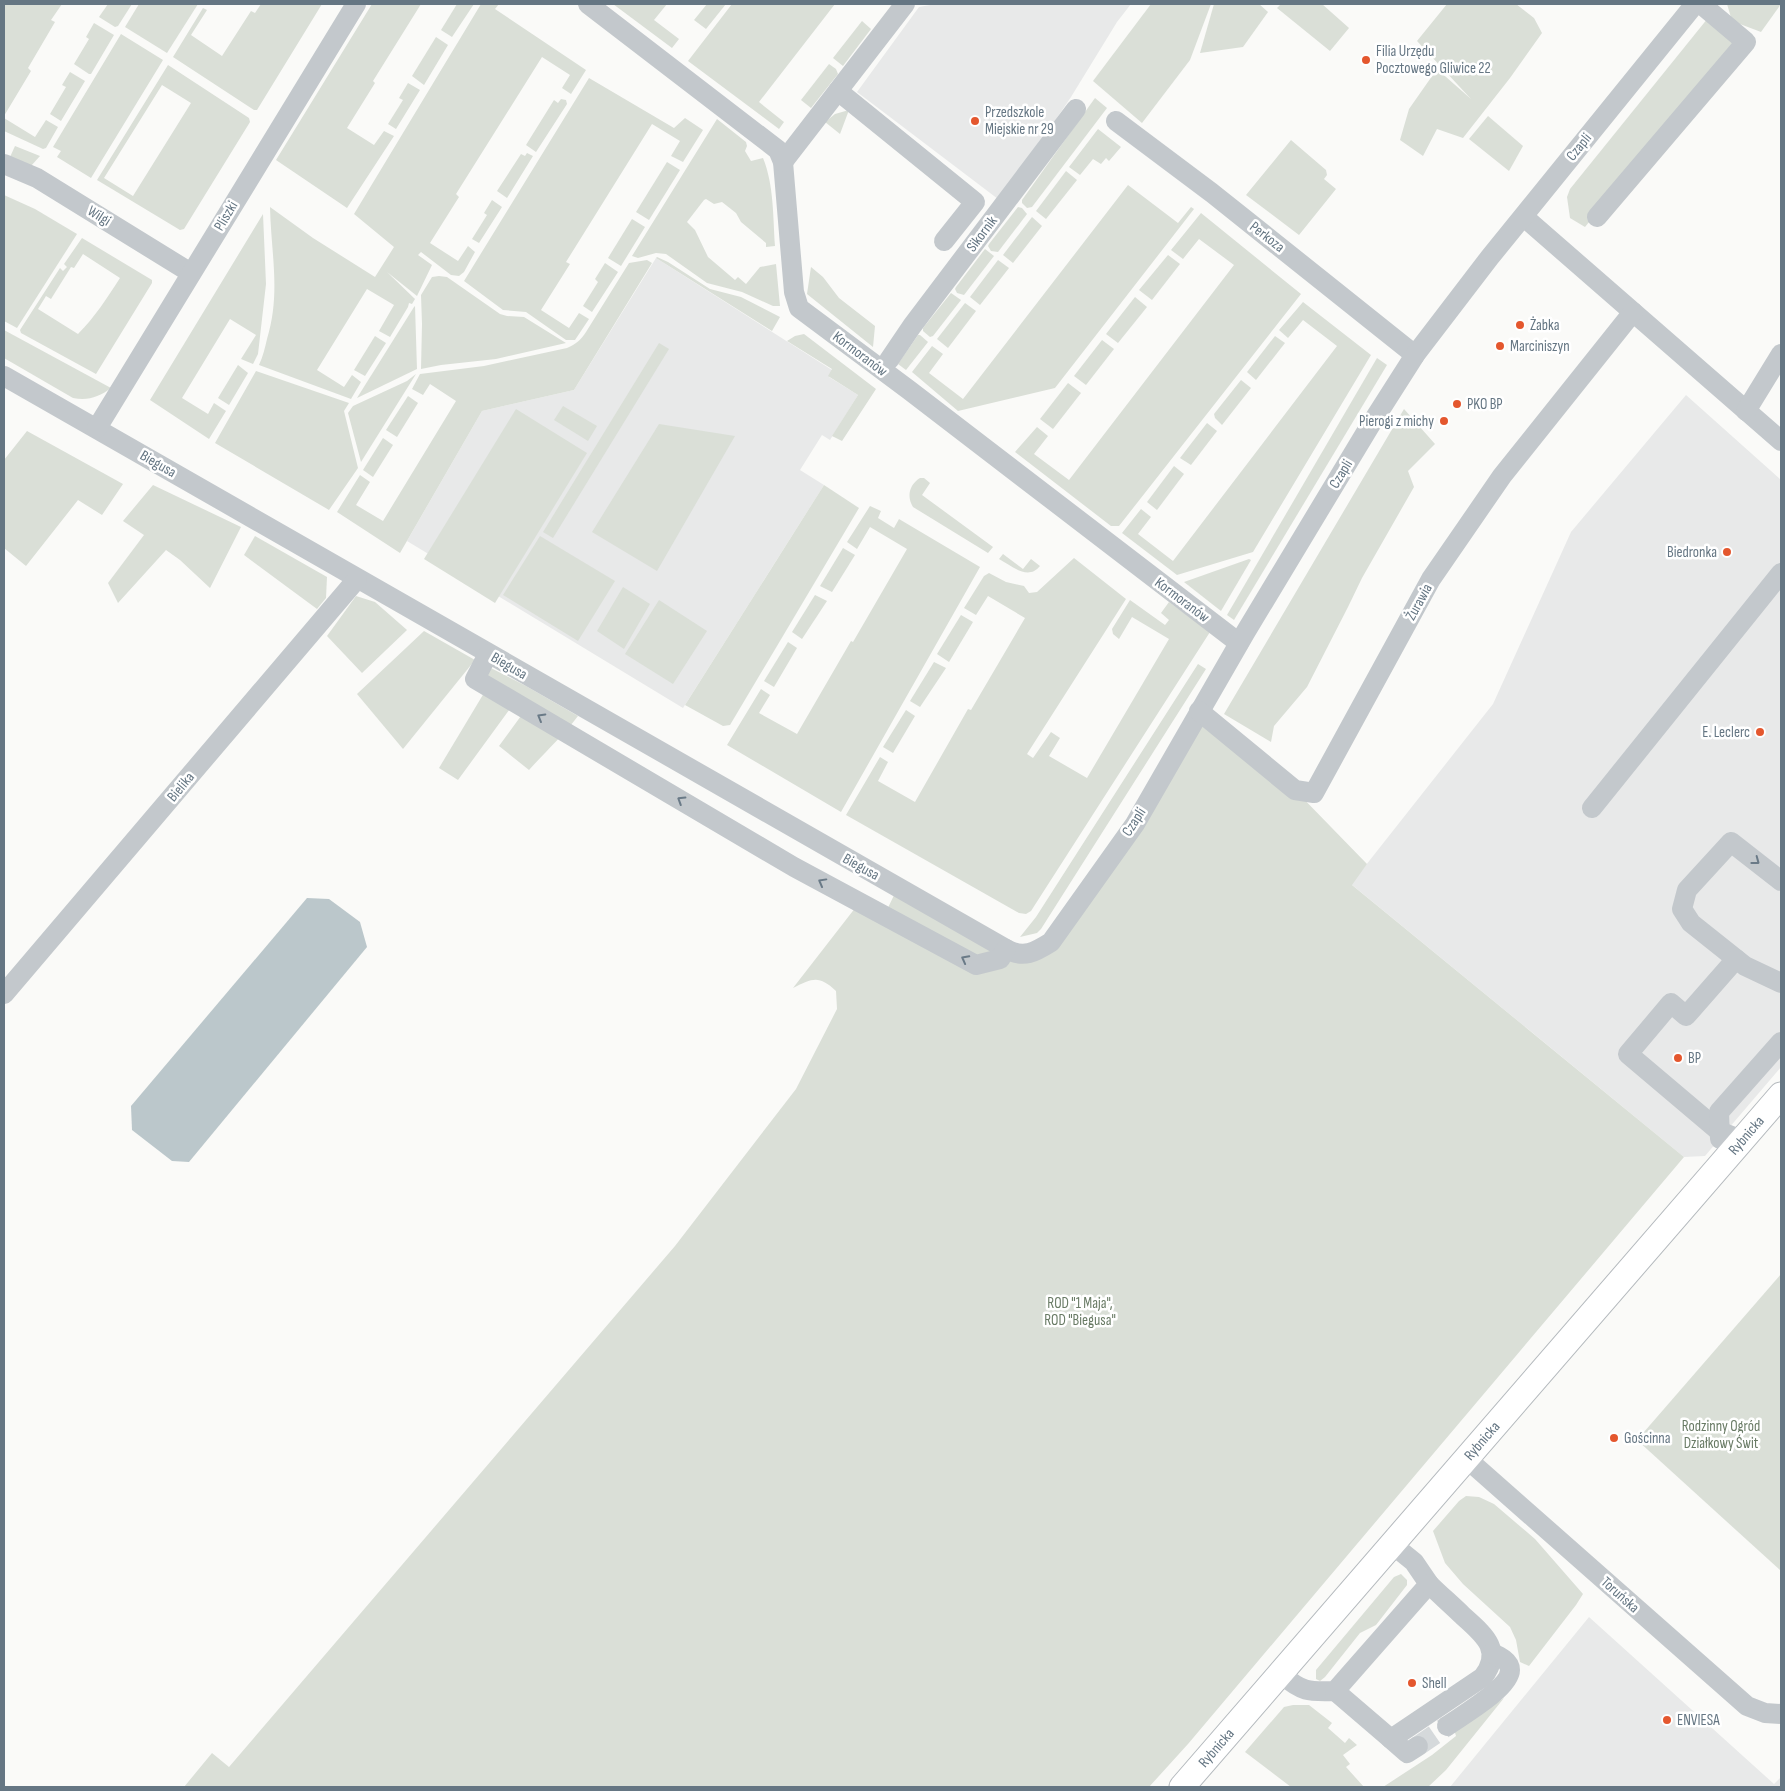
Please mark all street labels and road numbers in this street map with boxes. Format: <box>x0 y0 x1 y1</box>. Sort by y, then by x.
street label: Czapli <box>1562 129 1596 165</box>
street label: Pliszki <box>210 198 242 234</box>
street label: Wilgi <box>84 202 114 231</box>
street label: Sikornik <box>962 212 1002 256</box>
street label: Perkoza <box>1246 217 1289 257</box>
street label: Kormoranów <box>829 327 892 381</box>
street label: Biegusa <box>136 446 180 482</box>
street label: Czapli <box>1325 456 1357 492</box>
street label: Kormoranów <box>1151 573 1214 627</box>
street label: Żurawia <box>1401 580 1437 624</box>
street label: Biegusa <box>487 648 531 684</box>
street label: Bielika <box>163 768 199 806</box>
street label: Czapli <box>1118 804 1150 840</box>
street label: Biegusa <box>839 849 883 885</box>
street label: Rybnicka <box>1724 1112 1768 1159</box>
street label: Rybnicka <box>1460 1417 1504 1464</box>
street label: Toruńska <box>1597 1573 1643 1617</box>
street label: Rybnicka <box>1194 1724 1238 1771</box>

